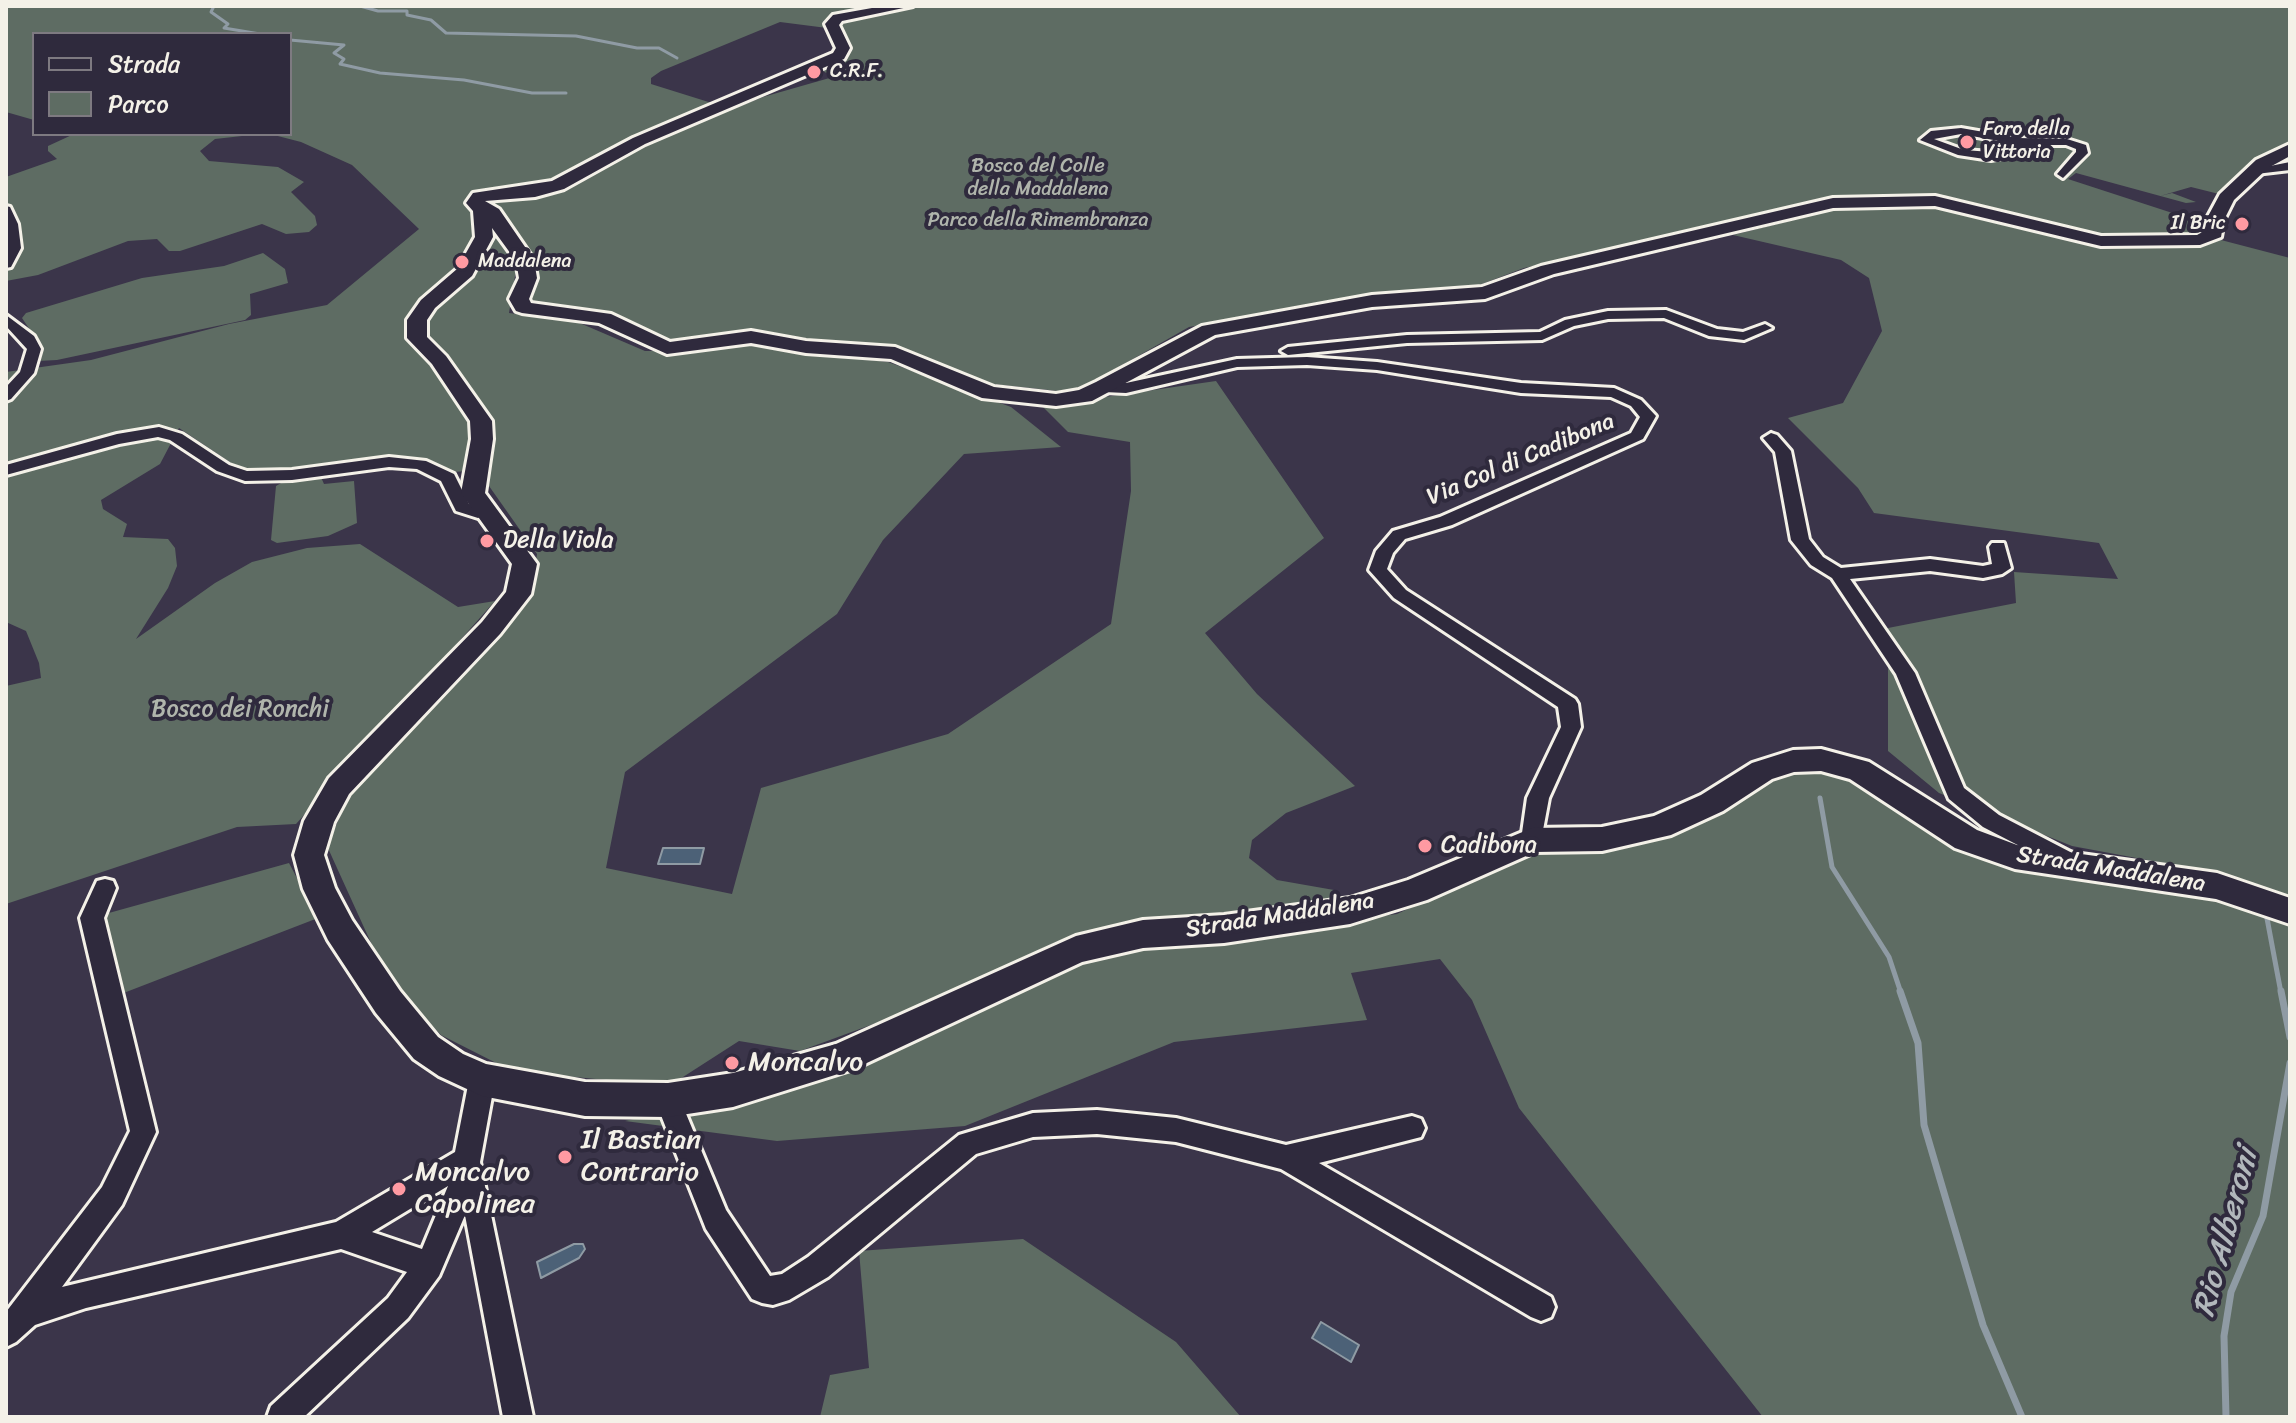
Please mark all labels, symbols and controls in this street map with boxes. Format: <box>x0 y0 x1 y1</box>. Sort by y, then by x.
legend <box>32 32 292 136</box>
text: Strada <box>108 43 180 85</box>
place label: C.R.F. <box>830 60 884 84</box>
marker: C.R.F. <box>805 63 823 81</box>
text: Parco <box>108 83 169 125</box>
place label: Faro della Vittoria <box>1983 118 2070 165</box>
marker: Faro della Vittoria <box>1958 133 1976 151</box>
park label: Bosco del Colle della Maddalena <box>967 155 1109 202</box>
park label: Parco della Rimembranza <box>927 209 1149 233</box>
place label: Il Bric <box>2171 212 2226 236</box>
marker: Il Bric <box>2233 215 2251 233</box>
place label: Maddalena <box>478 250 572 274</box>
marker: Maddalena <box>453 253 471 271</box>
street label: Via Col di Cadibona <box>1423 407 1619 513</box>
place label: Della Viola <box>503 527 614 555</box>
marker: Della Viola <box>478 532 496 550</box>
park label: Bosco dei Ronchi <box>151 696 329 724</box>
place label: Cadibona <box>1441 832 1537 860</box>
marker: Cadibona <box>1416 837 1434 855</box>
street label: Strada Maddalena <box>2015 841 2207 899</box>
street label: Strada Maddalena <box>1184 887 1376 945</box>
place label: Moncalvo <box>748 1046 863 1080</box>
marker: Moncalvo <box>723 1054 741 1072</box>
place label: Il Bastian Contrario <box>581 1124 701 1190</box>
water label: Rio Alberoni <box>2186 1145 2268 1321</box>
marker: Il Bastian Contrario <box>556 1148 574 1166</box>
place label: Moncalvo Capolinea <box>415 1156 535 1222</box>
marker: Moncalvo Capolinea <box>390 1180 408 1198</box>

